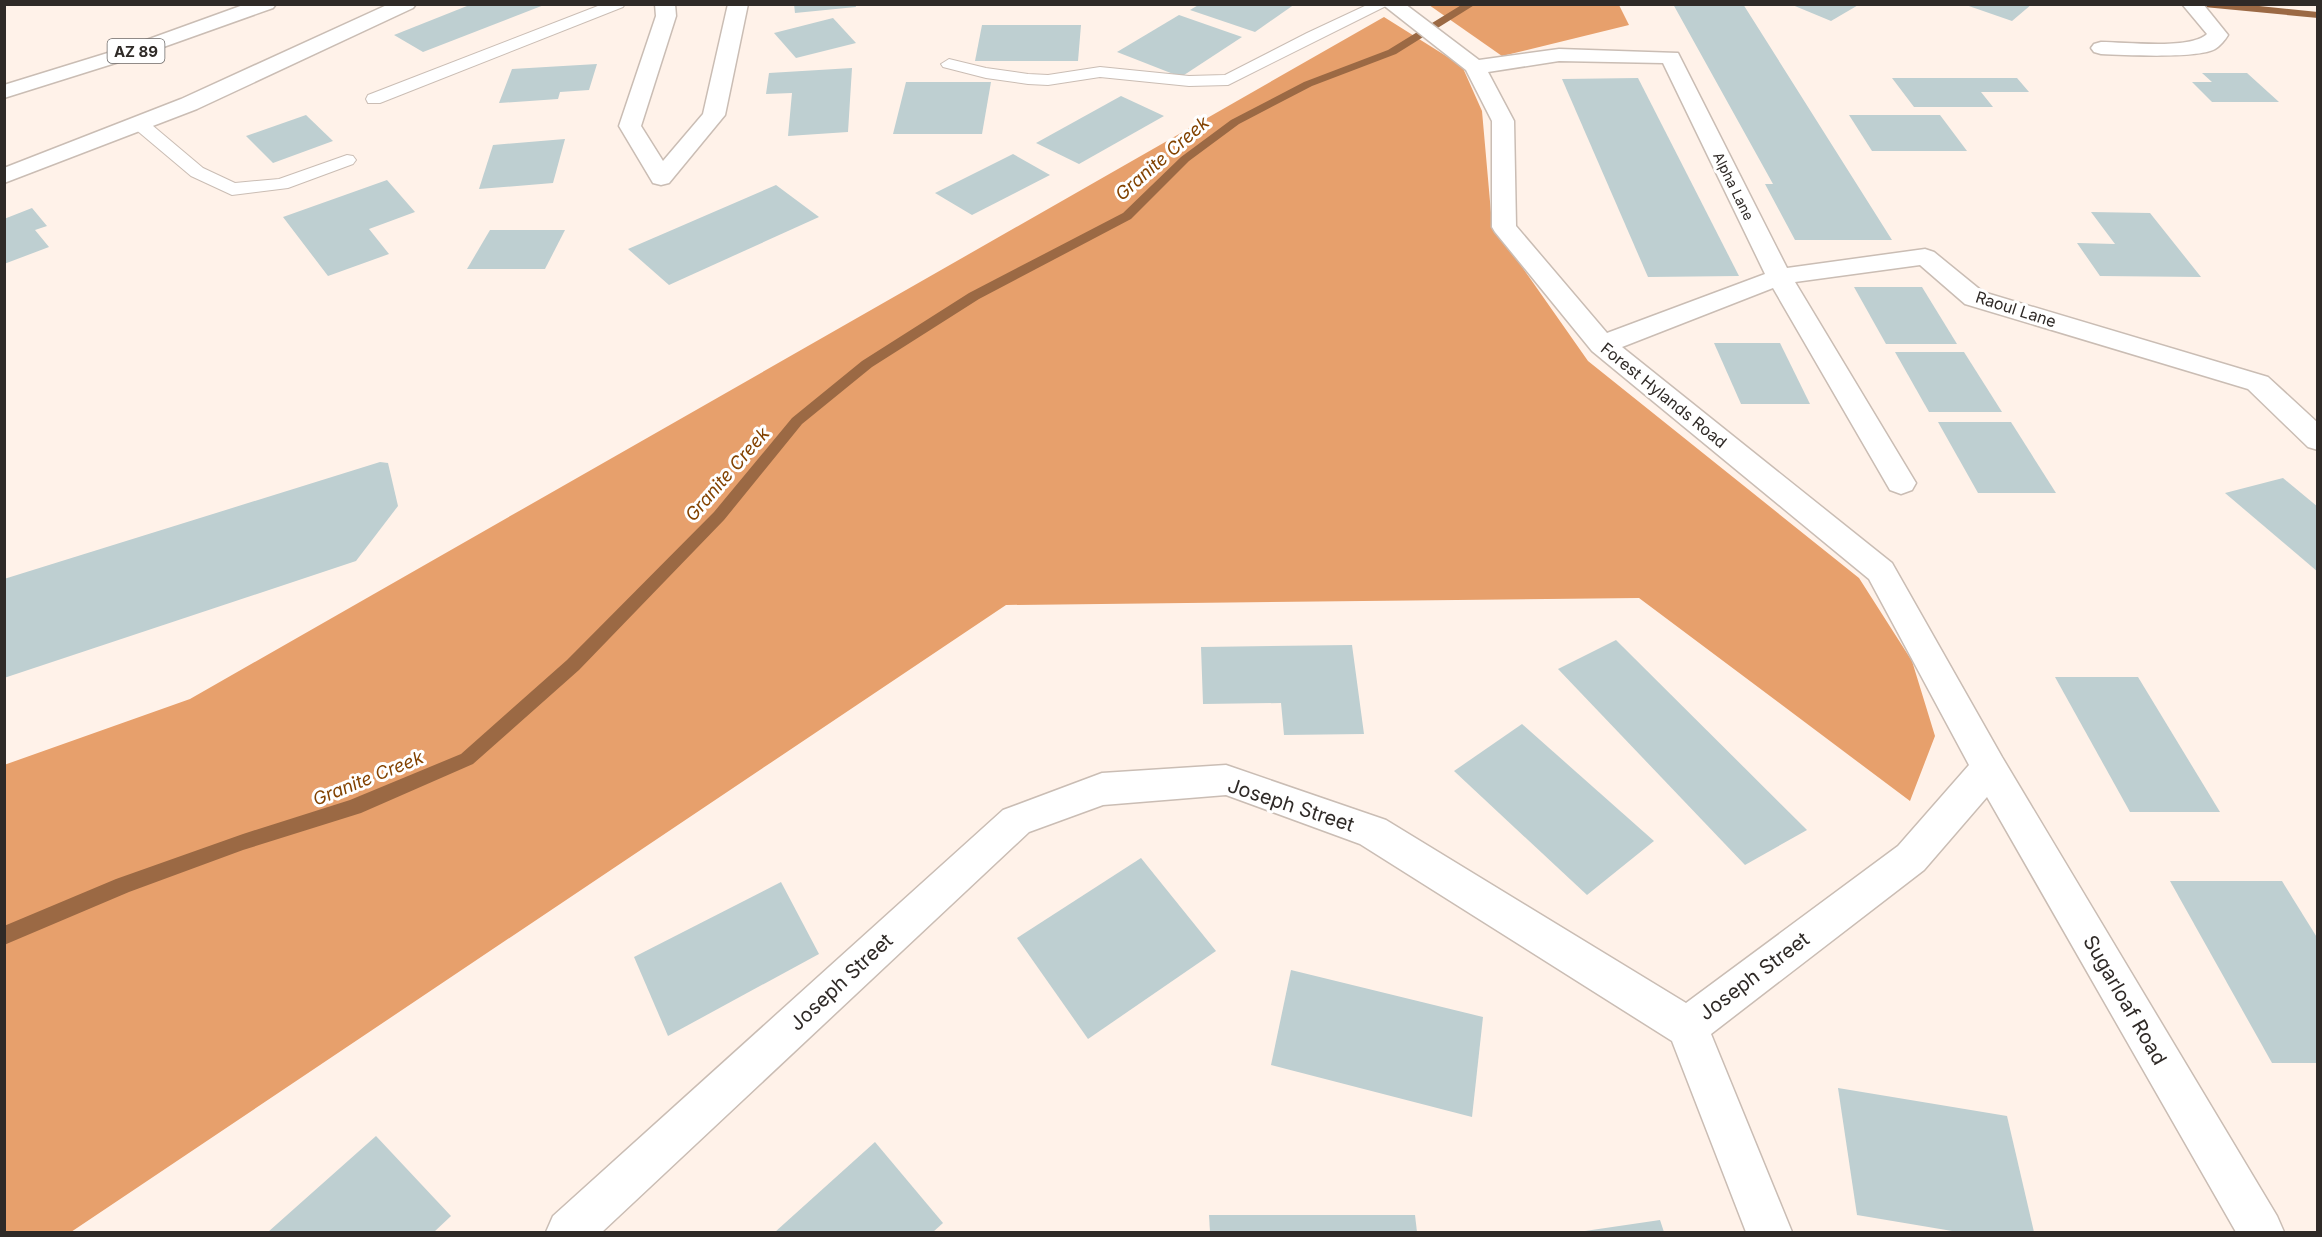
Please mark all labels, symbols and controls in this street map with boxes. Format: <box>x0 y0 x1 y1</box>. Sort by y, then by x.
road number: AZ 89 <box>108 39 164 63</box>
water label: Granite Creek <box>1111 111 1214 204</box>
street label: Alpha Lane <box>1710 149 1758 223</box>
street label: Raoul Lane <box>1973 287 2059 331</box>
street label: Forest Hylands Road <box>1597 338 1731 452</box>
water label: Granite Creek <box>681 422 774 525</box>
water label: Granite Creek <box>310 746 427 810</box>
street label: Joseph Street <box>1225 773 1358 837</box>
street label: Joseph Street <box>1694 926 1814 1025</box>
street label: Joseph Street <box>785 928 898 1036</box>
street label: Sugarloaf Road <box>2078 931 2172 1069</box>

